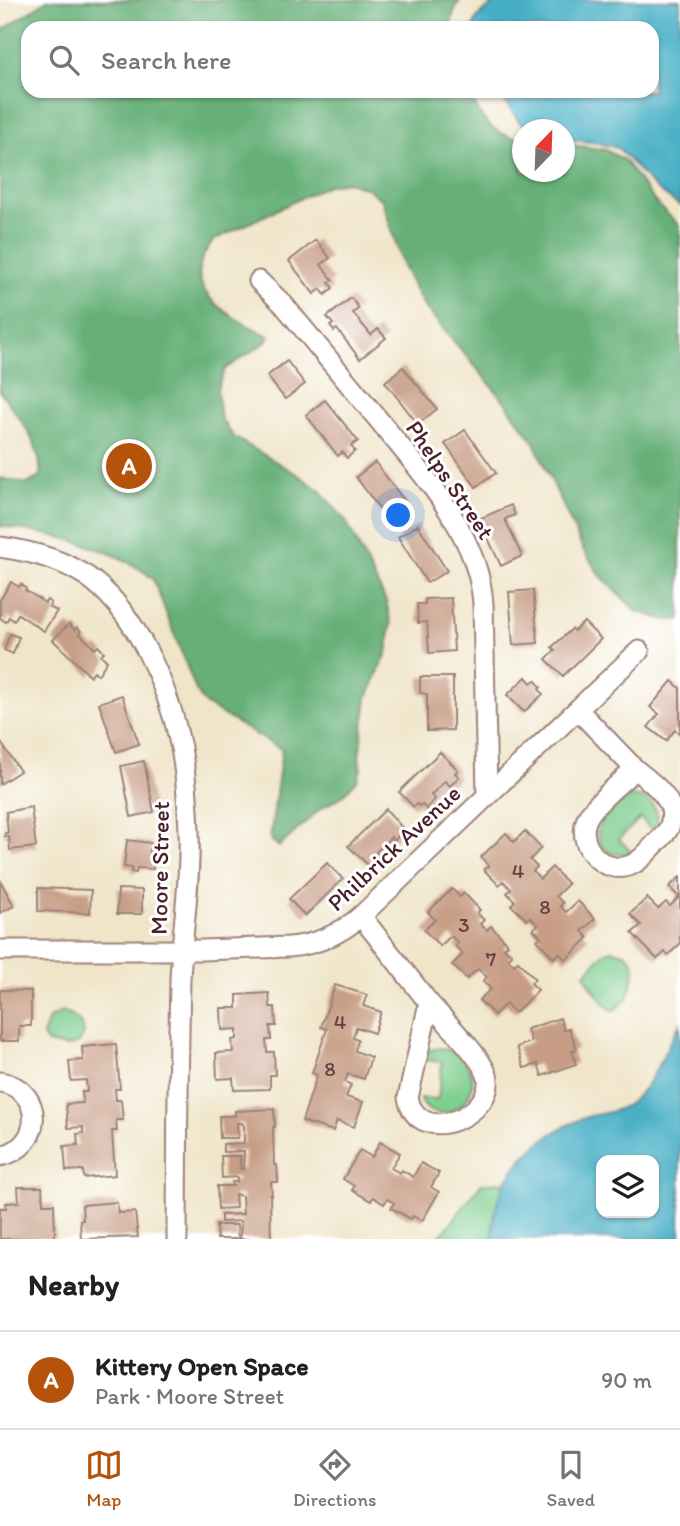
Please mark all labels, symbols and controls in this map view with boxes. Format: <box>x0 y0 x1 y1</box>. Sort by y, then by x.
search box <box>21 21 659 98</box>
icon: search <box>45 41 83 79</box>
text: Search here <box>101 44 231 76</box>
north arrow <box>512 119 575 182</box>
street label: Phelps Street <box>400 415 501 545</box>
pin: A <box>106 440 152 492</box>
your location <box>381 498 415 532</box>
street label: Philbrick Avenue <box>321 778 466 917</box>
street label: Moore Street <box>144 801 175 935</box>
house number: 4 <box>512 858 525 883</box>
house number: 8 <box>539 894 551 919</box>
house number: 3 <box>458 912 470 937</box>
house number: 7 <box>486 946 496 971</box>
house number: 4 <box>334 1009 347 1034</box>
house number: 8 <box>324 1056 336 1081</box>
map controls <box>596 1155 659 1218</box>
button: layers <box>596 1155 659 1218</box>
text: Nearby <box>28 1266 119 1303</box>
text: Kittery Open Space <box>95 1350 309 1382</box>
text: A <box>44 1366 58 1394</box>
text: 90 m <box>601 1366 652 1394</box>
text: Park · Moore Street <box>95 1382 284 1410</box>
tab: Map <box>85 1446 123 1511</box>
tab: Directions <box>293 1446 377 1511</box>
tab: Saved <box>547 1446 595 1511</box>

